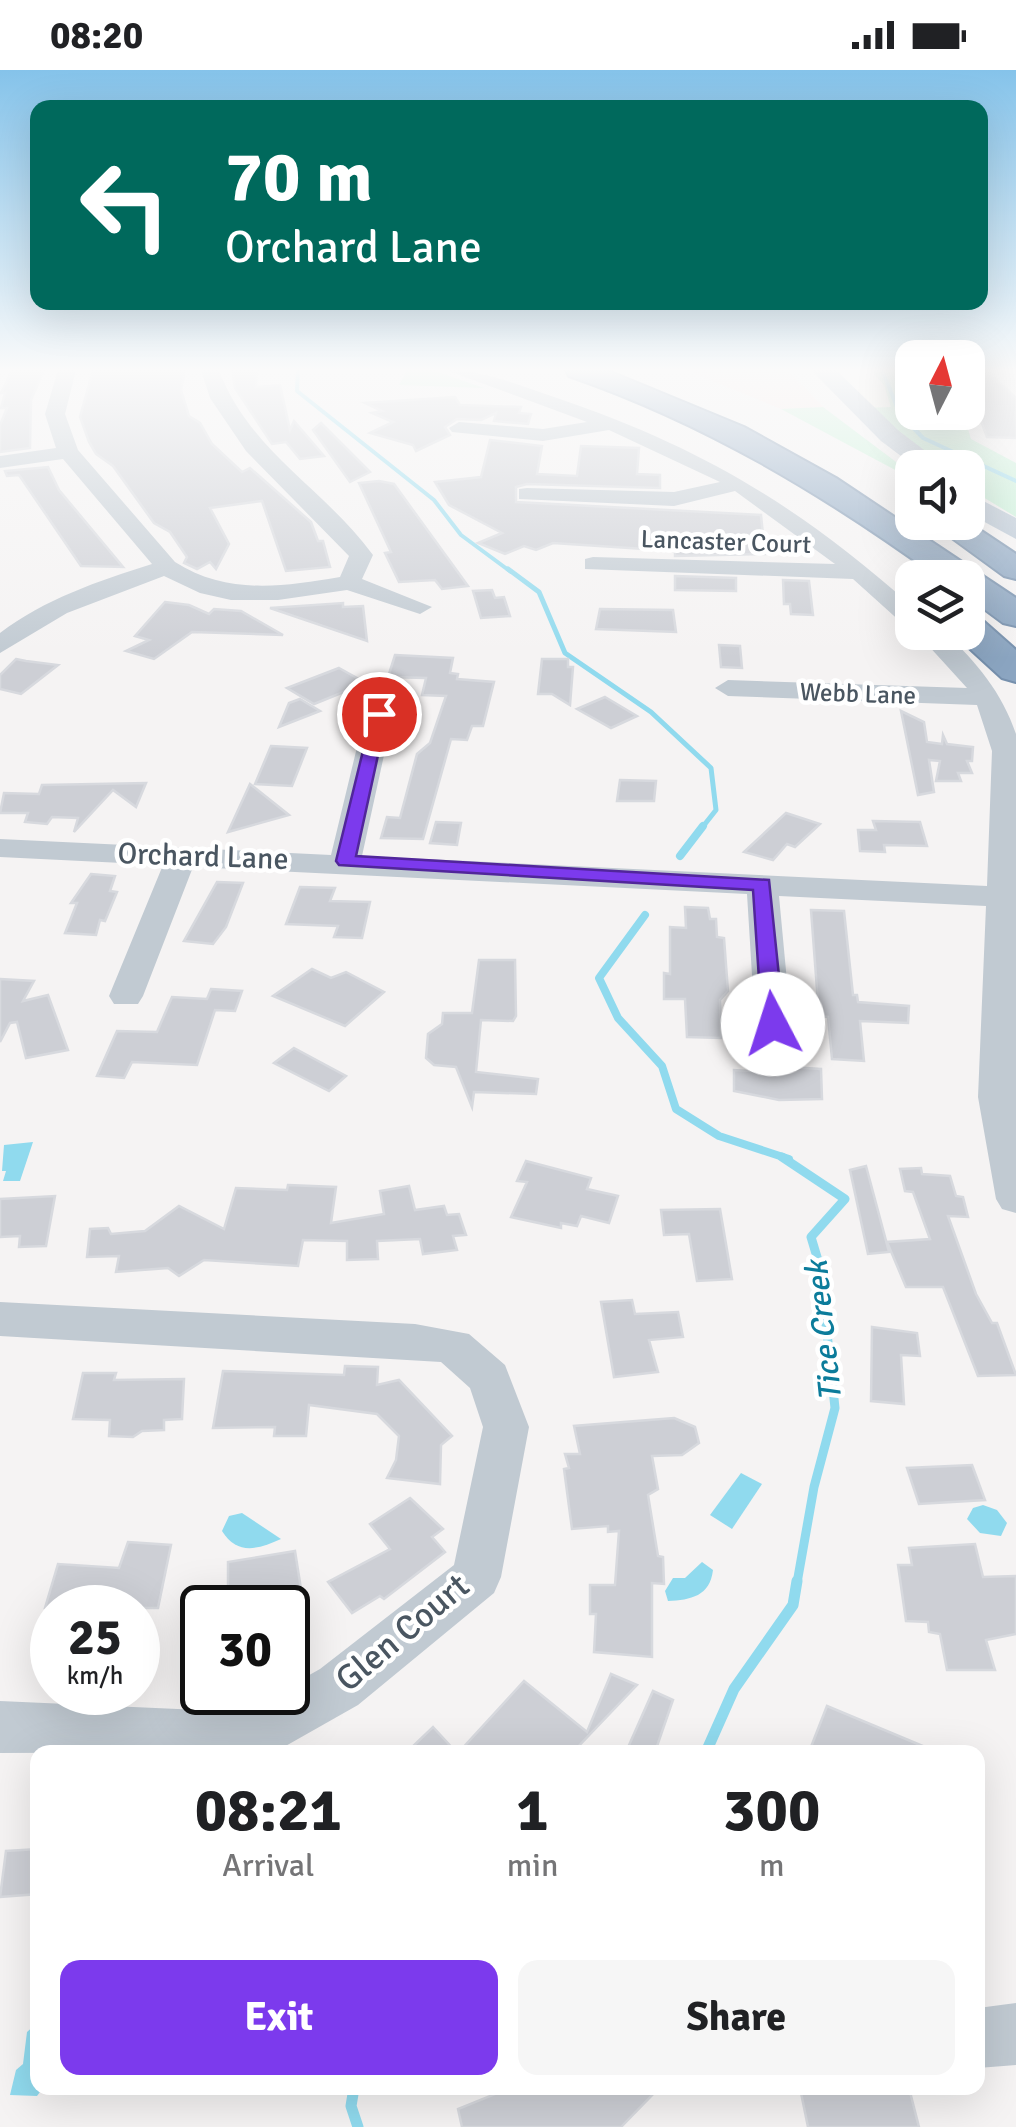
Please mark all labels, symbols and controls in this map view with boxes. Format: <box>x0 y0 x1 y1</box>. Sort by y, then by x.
text: 08:20 <box>50 12 143 59</box>
text: 70 m <box>225 134 373 220</box>
icon: left <box>60 140 190 270</box>
text: Orchard Lane <box>225 220 482 275</box>
north arrow <box>895 340 985 430</box>
map controls <box>895 340 985 650</box>
button: sound <box>895 450 985 540</box>
street label: Lancaster Court <box>640 523 812 560</box>
button: layers <box>895 560 985 650</box>
pin <box>337 672 422 757</box>
street label: Webb Lane <box>799 676 917 711</box>
icon: arrive <box>352 687 407 742</box>
street label: Orchard Lane <box>117 835 289 878</box>
position arrow <box>721 972 825 1076</box>
water label: Tice Creek <box>796 1256 850 1403</box>
street label: Glen Court <box>327 1564 478 1701</box>
speed limit sign: 30 <box>180 1585 310 1715</box>
text: 25 <box>68 1607 122 1669</box>
text: km/h <box>67 1660 123 1691</box>
text: 08:21 <box>195 1774 342 1848</box>
text: 1 <box>516 1774 549 1848</box>
text: 300 <box>723 1774 820 1848</box>
text: Arrival <box>222 1846 314 1885</box>
text: min <box>507 1846 558 1885</box>
text: m <box>759 1846 784 1885</box>
button: Exit <box>60 1960 498 2075</box>
button: Share <box>518 1960 955 2075</box>

